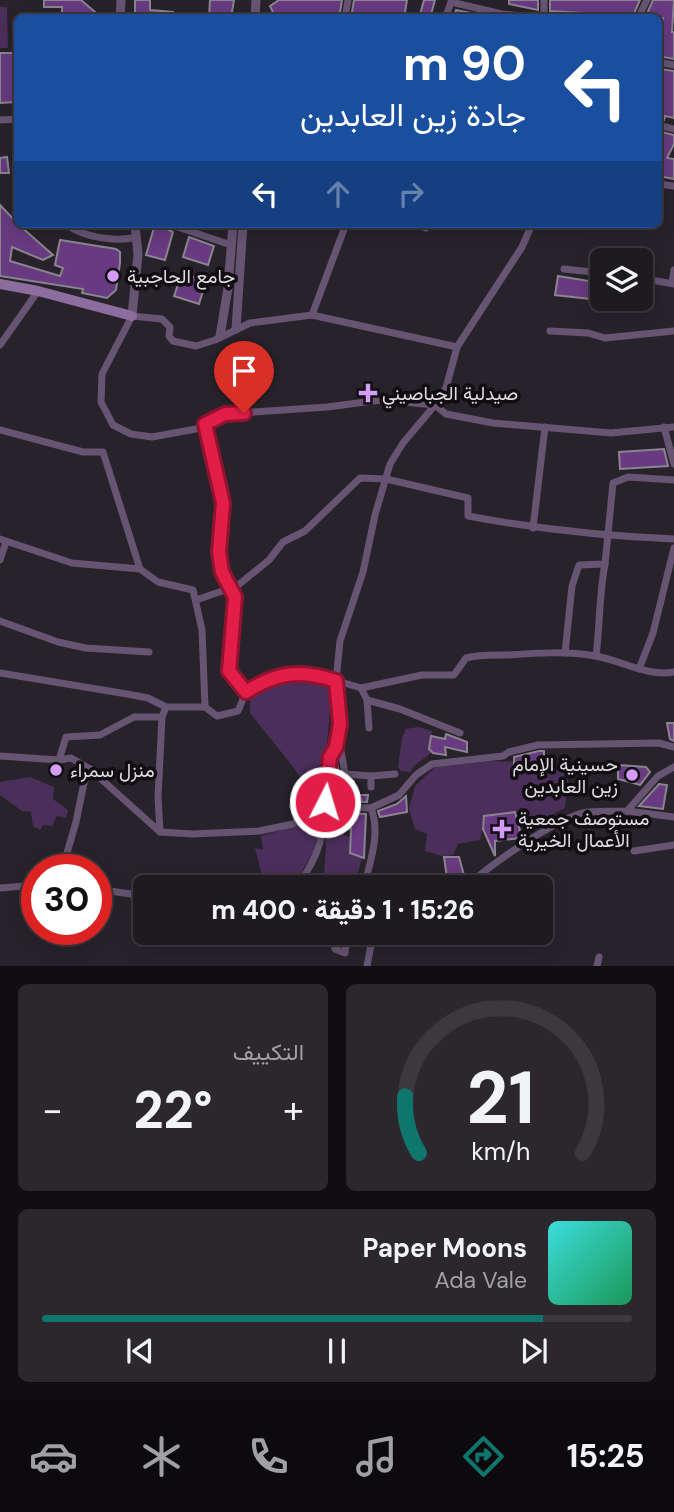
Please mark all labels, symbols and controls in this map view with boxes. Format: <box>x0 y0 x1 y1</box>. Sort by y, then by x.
text: 90 m <box>403 31 526 95</box>
icon: left <box>550 42 641 133</box>
text: جادة زين العابدين <box>300 94 526 136</box>
icon: left <box>246 175 284 213</box>
icon: ahead <box>319 175 357 213</box>
icon: right <box>392 175 430 213</box>
map controls <box>590 248 653 311</box>
button: layers <box>590 248 653 311</box>
place label: جامع الحاجبية <box>127 264 235 290</box>
marker: جامع الحاجبية <box>105 268 121 284</box>
pin <box>214 341 274 413</box>
icon: arrive <box>225 352 263 390</box>
place label: صيدلية الجباصيني <box>382 381 518 409</box>
marker: صيدلية الجباصيني <box>360 385 376 401</box>
place label: حسينية الإمام زين العابدين <box>513 752 618 799</box>
place label: منزل سمراء <box>70 758 155 783</box>
marker: منزل سمراء <box>48 762 64 778</box>
position arrow <box>288 765 362 839</box>
marker: حسينية الإمام زين العابدين <box>624 767 640 783</box>
place label: مستوصف جمعية الأعمال الخيرية <box>518 806 649 853</box>
marker: مستوصف جمعية الأعمال الخيرية <box>492 819 512 839</box>
speed limit sign: 30 <box>21 854 112 945</box>
text: 15:26 · 1 دقيقة · 400 m <box>211 893 475 927</box>
text: التكييف <box>233 1037 304 1067</box>
text: 21 <box>467 1052 535 1147</box>
text: 22° <box>133 1076 213 1144</box>
text: − <box>42 1085 63 1135</box>
text: + <box>283 1085 304 1135</box>
text: km/h <box>471 1135 531 1168</box>
text: Paper Moons <box>363 1231 527 1265</box>
text: Ada Vale <box>434 1265 527 1295</box>
icon: previous <box>121 1332 159 1370</box>
icon: pause <box>318 1332 356 1370</box>
icon: next <box>515 1332 553 1370</box>
icon: car <box>29 1432 78 1481</box>
icon: climate <box>137 1432 186 1481</box>
icon: phone <box>244 1432 293 1481</box>
icon: music <box>352 1432 401 1481</box>
icon: directions <box>459 1432 508 1481</box>
text: 15:25 <box>567 1435 645 1477</box>

